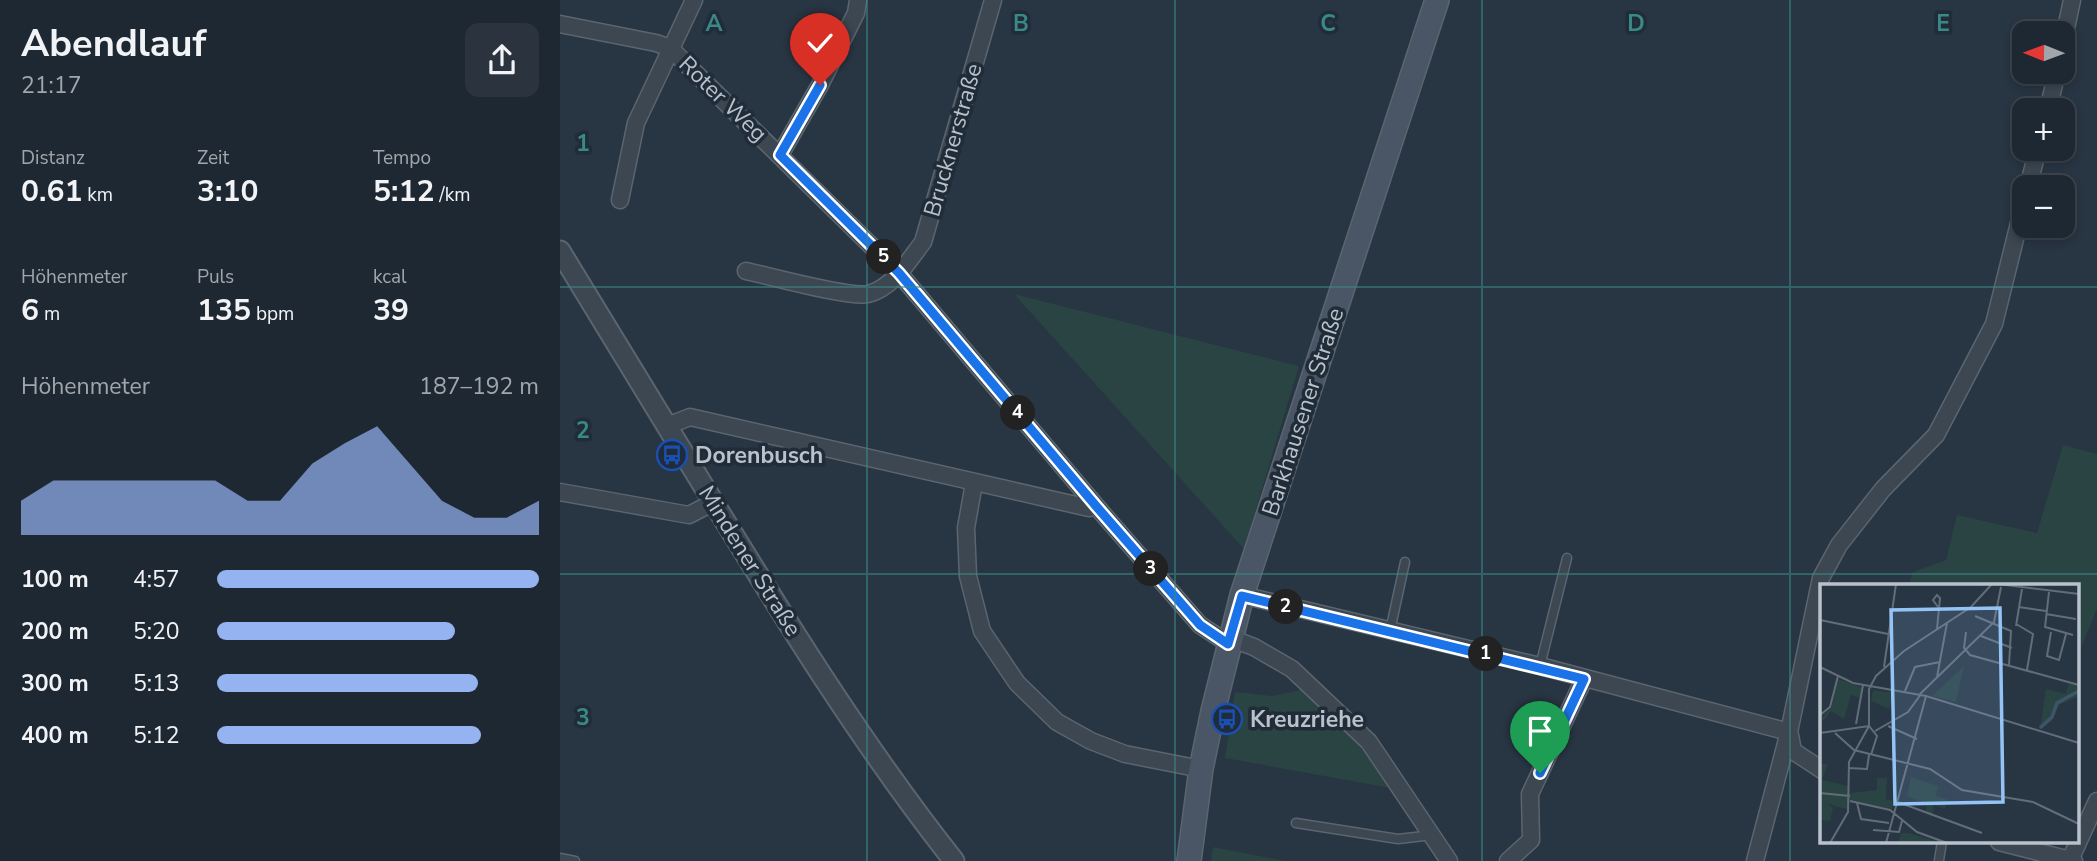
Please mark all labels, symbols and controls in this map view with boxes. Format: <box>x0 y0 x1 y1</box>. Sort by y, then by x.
text: A <box>705 8 723 39</box>
text: B <box>1013 8 1029 39</box>
text: C <box>1320 8 1336 39</box>
text: D <box>1627 8 1645 39</box>
text: E <box>1936 8 1950 39</box>
pin <box>790 13 850 85</box>
text: Abendlauf <box>21 18 206 69</box>
north arrow <box>2012 21 2076 84</box>
map controls <box>2012 21 2075 238</box>
button: share <box>465 23 539 97</box>
icon: check <box>801 24 839 62</box>
street label: Roter Weg <box>672 49 774 149</box>
street label: Brucknerstraße <box>916 60 990 220</box>
text: 21:17 <box>21 70 81 101</box>
button: + <box>2012 98 2075 161</box>
text: 1 <box>576 128 590 159</box>
text: Distanz <box>21 145 85 171</box>
text: Zeit <box>197 145 229 171</box>
text: Tempo <box>373 145 431 171</box>
text: 0.61 <box>21 171 82 212</box>
text: 3:10 <box>197 171 258 212</box>
text: 5:12 <box>373 171 434 212</box>
button: − <box>2012 175 2075 238</box>
text: km <box>82 182 113 208</box>
text: /km <box>434 182 470 208</box>
pin: 5 <box>866 240 902 274</box>
text: 5 <box>878 243 889 269</box>
text: Höhenmeter <box>21 264 128 290</box>
text: Puls <box>197 264 234 290</box>
text: kcal <box>373 264 407 290</box>
text: 6 <box>21 290 39 331</box>
text: 135 <box>197 290 251 331</box>
text: 39 <box>373 290 409 331</box>
text: m <box>39 301 60 327</box>
text: bpm <box>251 301 294 327</box>
street label: Barkhausener Straße <box>1255 304 1351 520</box>
text: Höhenmeter <box>21 371 150 402</box>
text: 187–192 m <box>419 371 539 402</box>
pin: 4 <box>1000 396 1036 430</box>
text: 4 <box>1012 399 1023 425</box>
text: 2 <box>576 415 590 446</box>
bus stop icon: Dorenbusch <box>655 438 689 472</box>
place label: Dorenbusch <box>695 440 823 471</box>
street label: Mindener Straße <box>691 480 809 642</box>
pin: 3 <box>1134 552 1168 586</box>
text: 3 <box>1145 555 1156 581</box>
text: 100 m <box>21 564 89 595</box>
text: 4:57 <box>133 564 180 595</box>
inset map <box>1820 584 2080 844</box>
pin: 2 <box>1268 590 1304 624</box>
text: 2 <box>1280 593 1291 619</box>
text: 200 m <box>21 616 89 647</box>
text: 5:20 <box>133 616 180 647</box>
pin: 1 <box>1468 636 1504 672</box>
text: 1 <box>1480 640 1491 666</box>
text: 300 m <box>21 668 89 699</box>
text: 5:13 <box>133 668 180 699</box>
pin <box>1510 701 1570 773</box>
text: 3 <box>576 702 590 733</box>
bus stop icon: Kreuzriehe <box>1210 702 1244 736</box>
place label: Kreuzriehe <box>1250 704 1364 735</box>
icon: arrive <box>1521 712 1559 750</box>
text: 400 m <box>21 720 89 751</box>
text: 5:12 <box>133 720 180 751</box>

